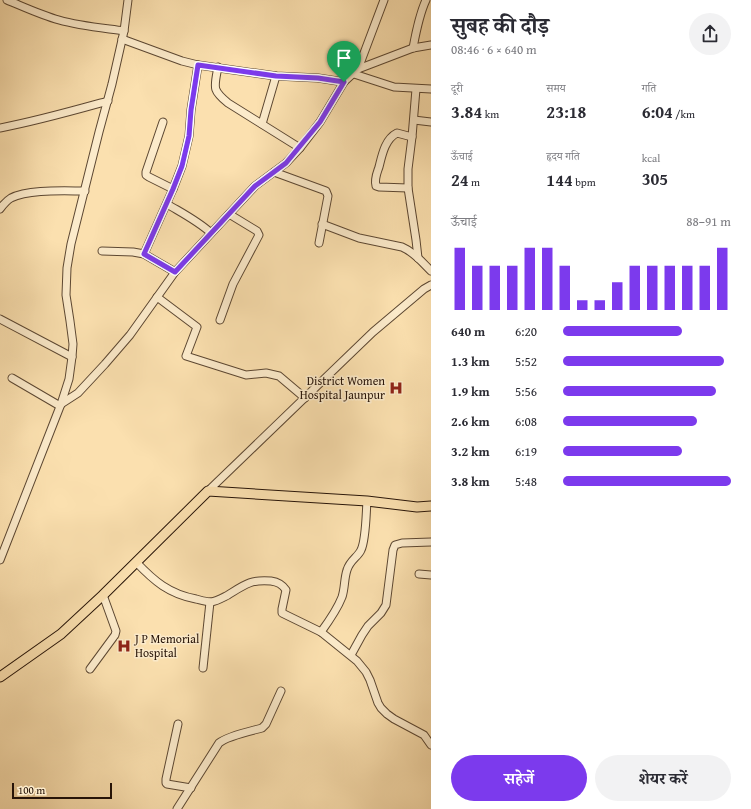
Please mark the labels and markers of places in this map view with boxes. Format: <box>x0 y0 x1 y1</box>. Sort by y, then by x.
pin <box>327 41 361 82</box>
place label: District Women Hospital Jaunpur <box>300 372 385 403</box>
hospital icon: District Women Hospital Jaunpur <box>388 380 404 396</box>
place label: J P Memorial Hospital <box>133 630 200 661</box>
hospital icon: J P Memorial Hospital <box>116 638 132 654</box>

